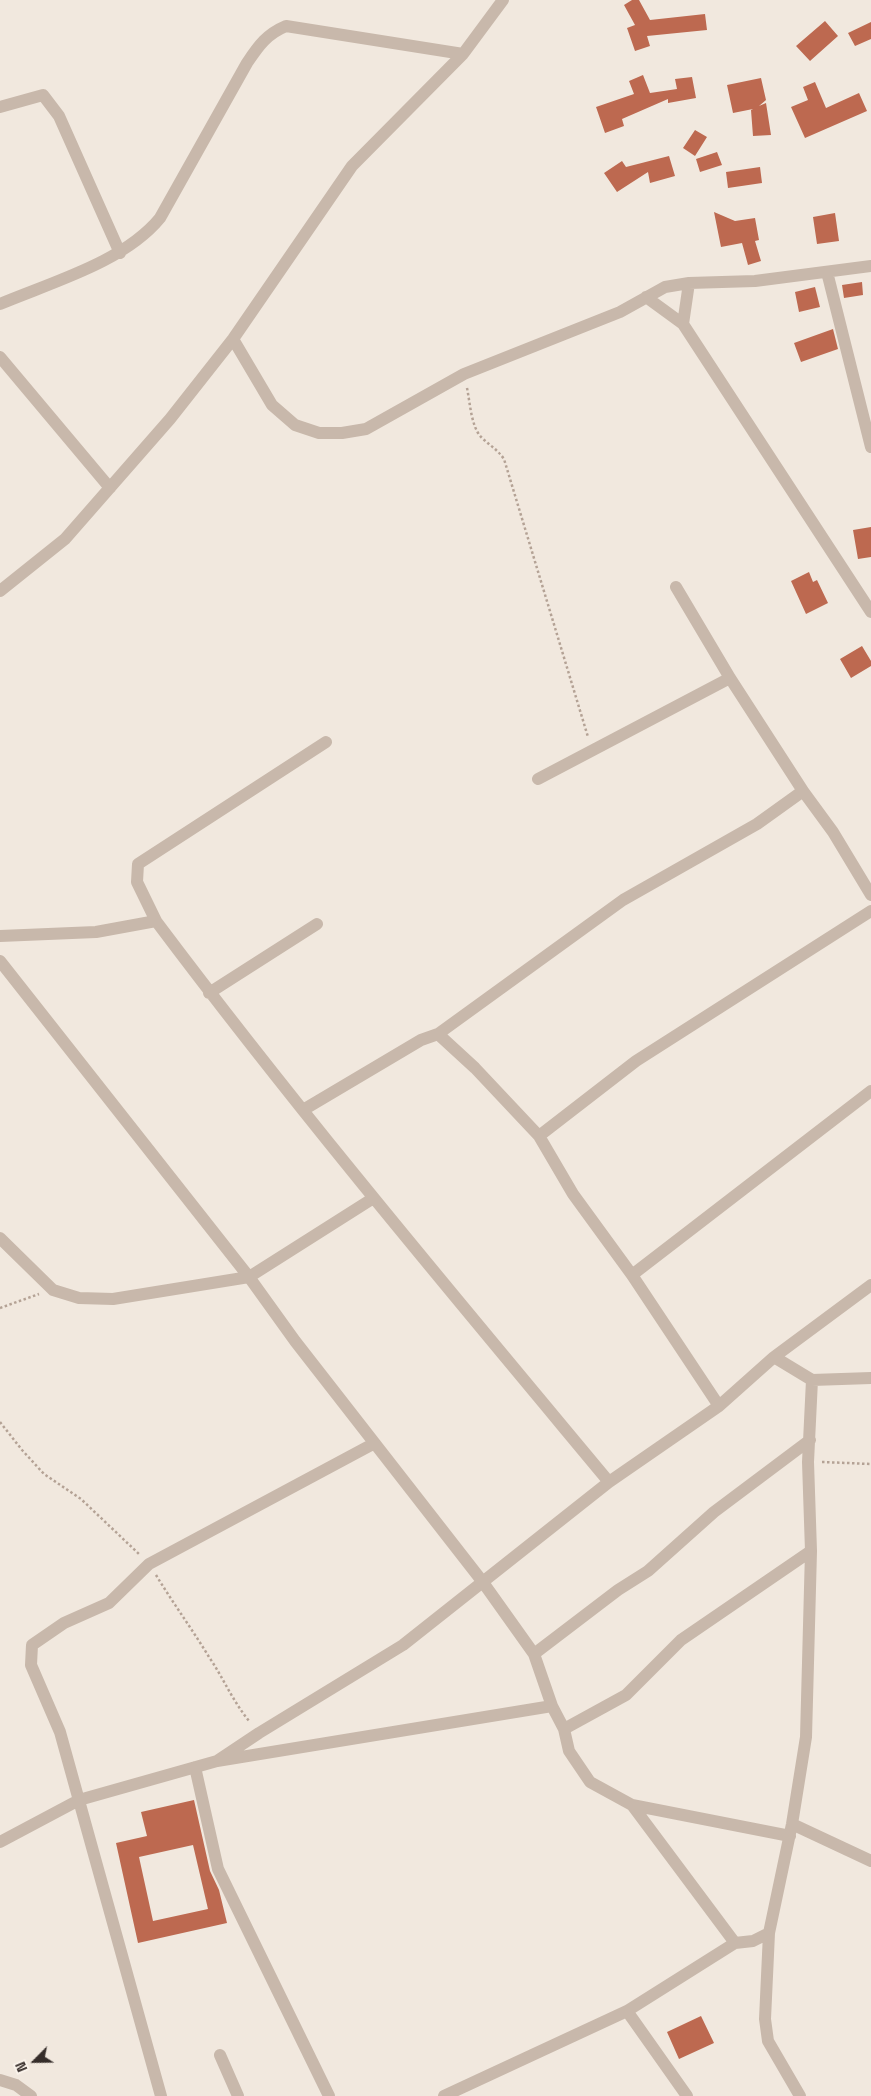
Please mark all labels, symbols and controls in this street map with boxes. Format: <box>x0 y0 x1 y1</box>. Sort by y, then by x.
north arrow <box>10 2036 60 2086</box>
text: N <box>11 2059 31 2075</box>

